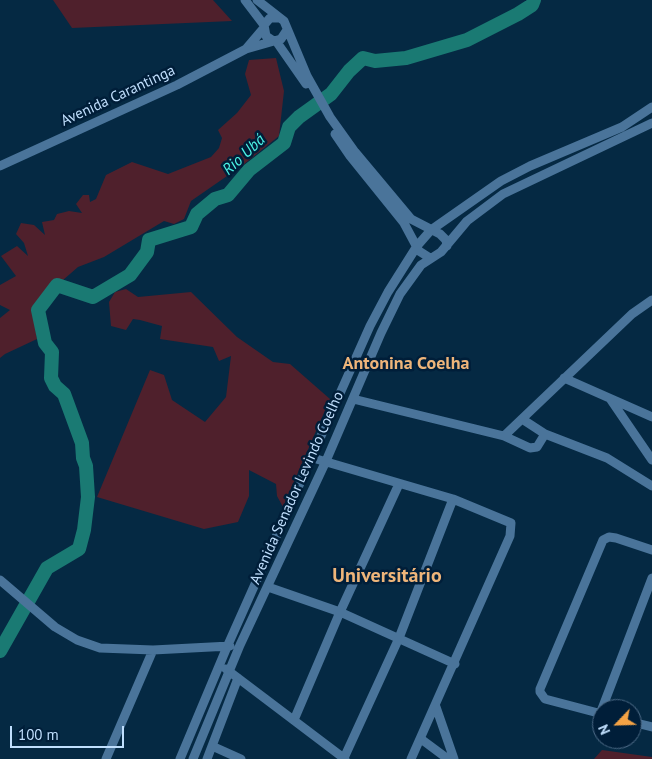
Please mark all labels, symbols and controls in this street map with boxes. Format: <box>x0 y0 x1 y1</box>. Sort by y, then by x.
street label: Avenida Carantinga <box>58 62 178 130</box>
water label: Rio Ubá <box>219 131 269 179</box>
district label: Antonina Coelha <box>343 353 469 375</box>
street label: Avenida Senador Levindo Coelho <box>246 389 348 587</box>
district label: Universitário <box>332 564 442 588</box>
north arrow <box>592 699 642 749</box>
scale bar <box>12 716 126 748</box>
text: N <box>594 722 614 738</box>
text: 100 m <box>18 725 59 744</box>

